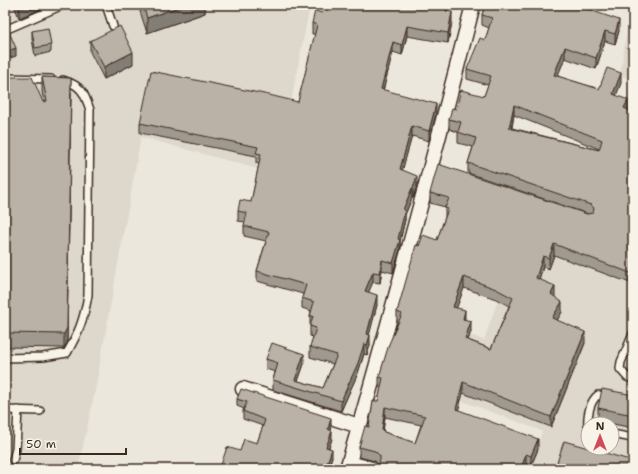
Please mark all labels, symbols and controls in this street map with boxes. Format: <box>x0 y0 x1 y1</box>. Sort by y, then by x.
north arrow <box>580 416 620 456</box>
text: N <box>596 419 605 434</box>
scale bar <box>20 430 126 456</box>
text: 50 m <box>26 436 56 452</box>

